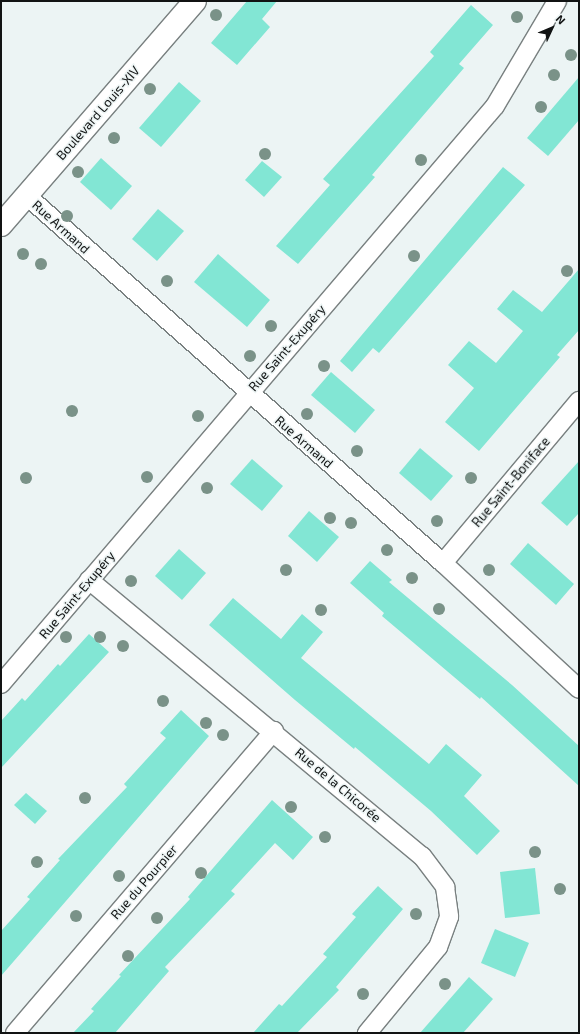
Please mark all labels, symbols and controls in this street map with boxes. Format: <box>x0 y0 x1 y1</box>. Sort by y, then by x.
north arrow <box>532 8 572 48</box>
text: N <box>554 12 568 27</box>
street label: Boulevard Louis-XIV <box>53 63 143 163</box>
street label: Rue Armand <box>29 197 93 257</box>
street label: Rue Saint-Exupéry <box>245 302 329 394</box>
street label: Rue Armand <box>272 412 336 472</box>
street label: Rue Saint-Boniface <box>469 434 553 530</box>
street label: Rue Saint-Exupéry <box>36 548 118 642</box>
street label: Rue de la Chicorée <box>292 745 384 825</box>
street label: Rue du Pourpier <box>107 842 181 922</box>

